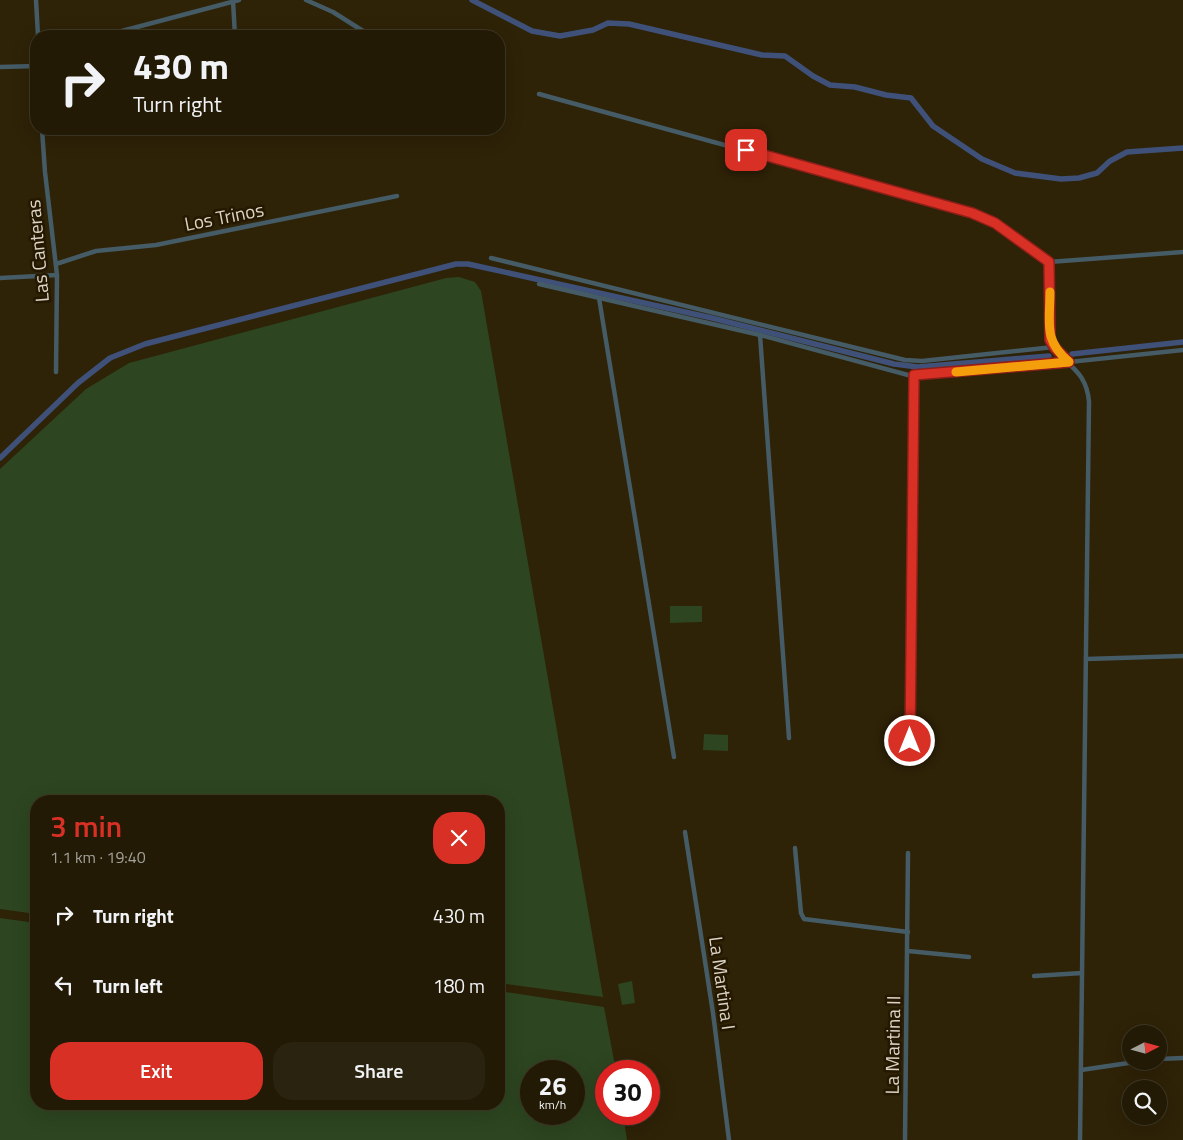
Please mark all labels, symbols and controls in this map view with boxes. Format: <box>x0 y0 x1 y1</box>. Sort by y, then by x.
text: 430 m <box>133 39 229 93</box>
icon: right <box>50 50 115 115</box>
text: Turn right <box>133 87 222 121</box>
pin <box>725 129 767 171</box>
icon: arrive <box>732 136 760 164</box>
street label: Los Trinos <box>182 194 266 238</box>
street label: Las Canteras <box>18 198 56 303</box>
position arrow <box>883 714 935 766</box>
text: 3 min <box>50 803 122 849</box>
button: close <box>433 812 485 864</box>
text: 1.1 km · 19:40 <box>50 845 146 869</box>
icon: right <box>50 901 78 929</box>
text: Turn right <box>93 901 174 930</box>
text: 430 m <box>433 901 485 930</box>
street label: La Martina I <box>702 934 744 1032</box>
icon: left <box>50 971 78 999</box>
text: Turn left <box>93 971 163 1000</box>
text: 180 m <box>433 971 485 1000</box>
street label: La Martina II <box>877 995 907 1095</box>
north arrow <box>1122 1025 1168 1070</box>
map controls <box>1122 1025 1167 1125</box>
button: Exit <box>50 1042 263 1100</box>
button: Share <box>273 1042 485 1100</box>
speed limit sign: 30 <box>595 1060 660 1125</box>
text: 26 <box>538 1067 567 1105</box>
button: search <box>1122 1080 1167 1125</box>
text: km/h <box>539 1095 566 1114</box>

